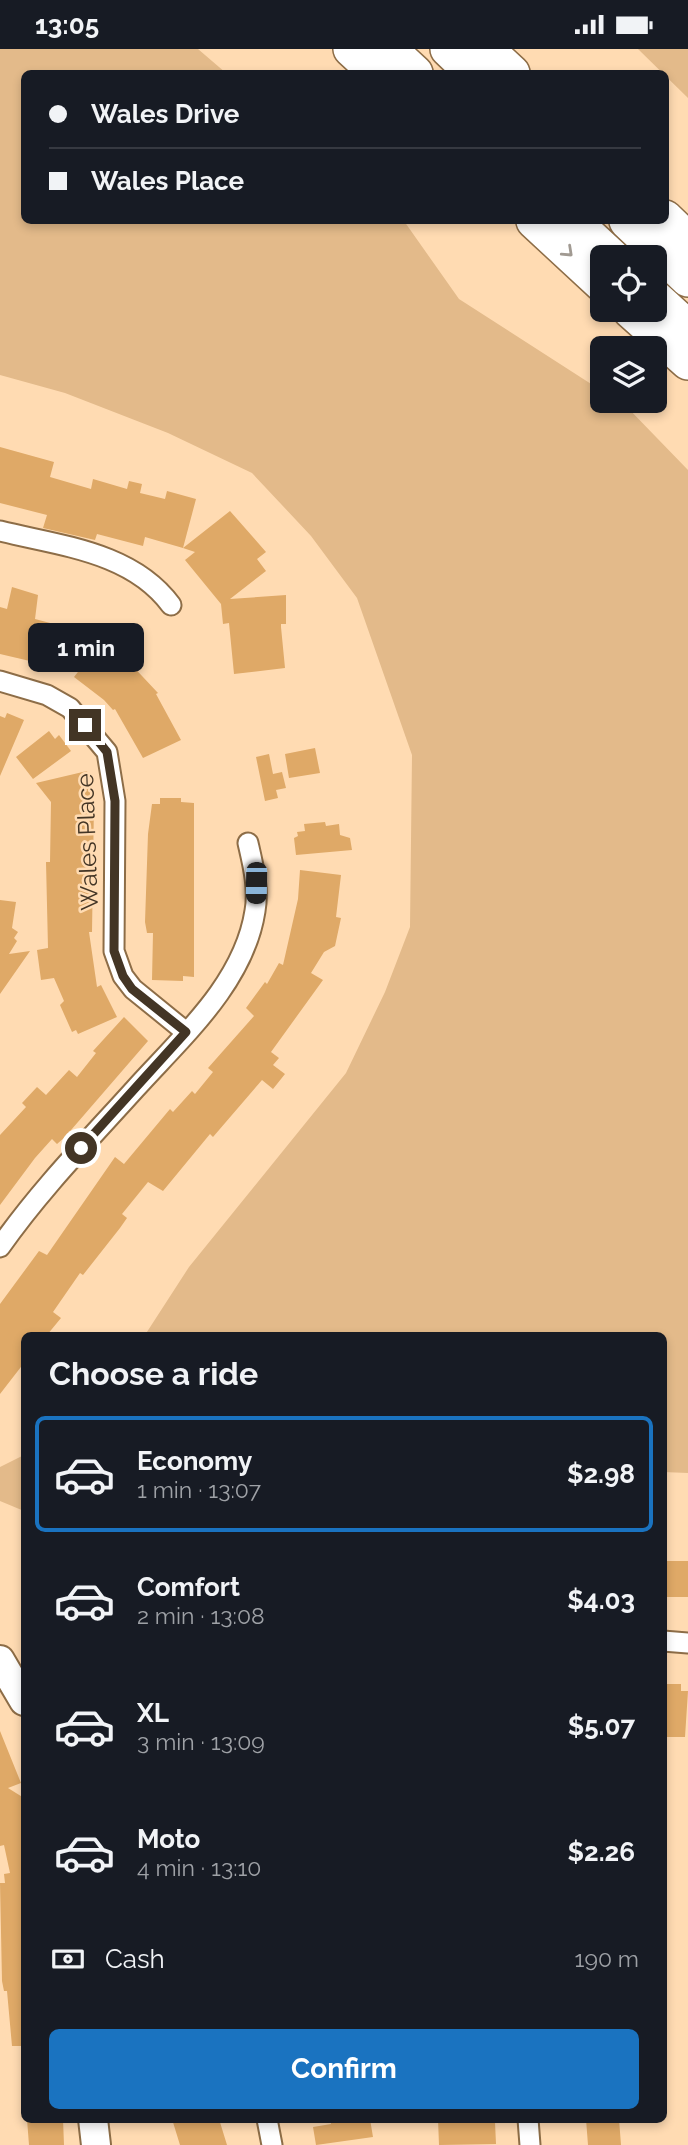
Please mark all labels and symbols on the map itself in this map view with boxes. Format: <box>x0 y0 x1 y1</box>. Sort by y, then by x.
one-way arrow <box>560 244 573 256</box>
callout: 1 min <box>27 623 143 673</box>
route end <box>69 709 101 741</box>
street label: Wales Place <box>70 773 104 911</box>
car <box>246 862 267 904</box>
route start <box>65 1132 97 1164</box>

